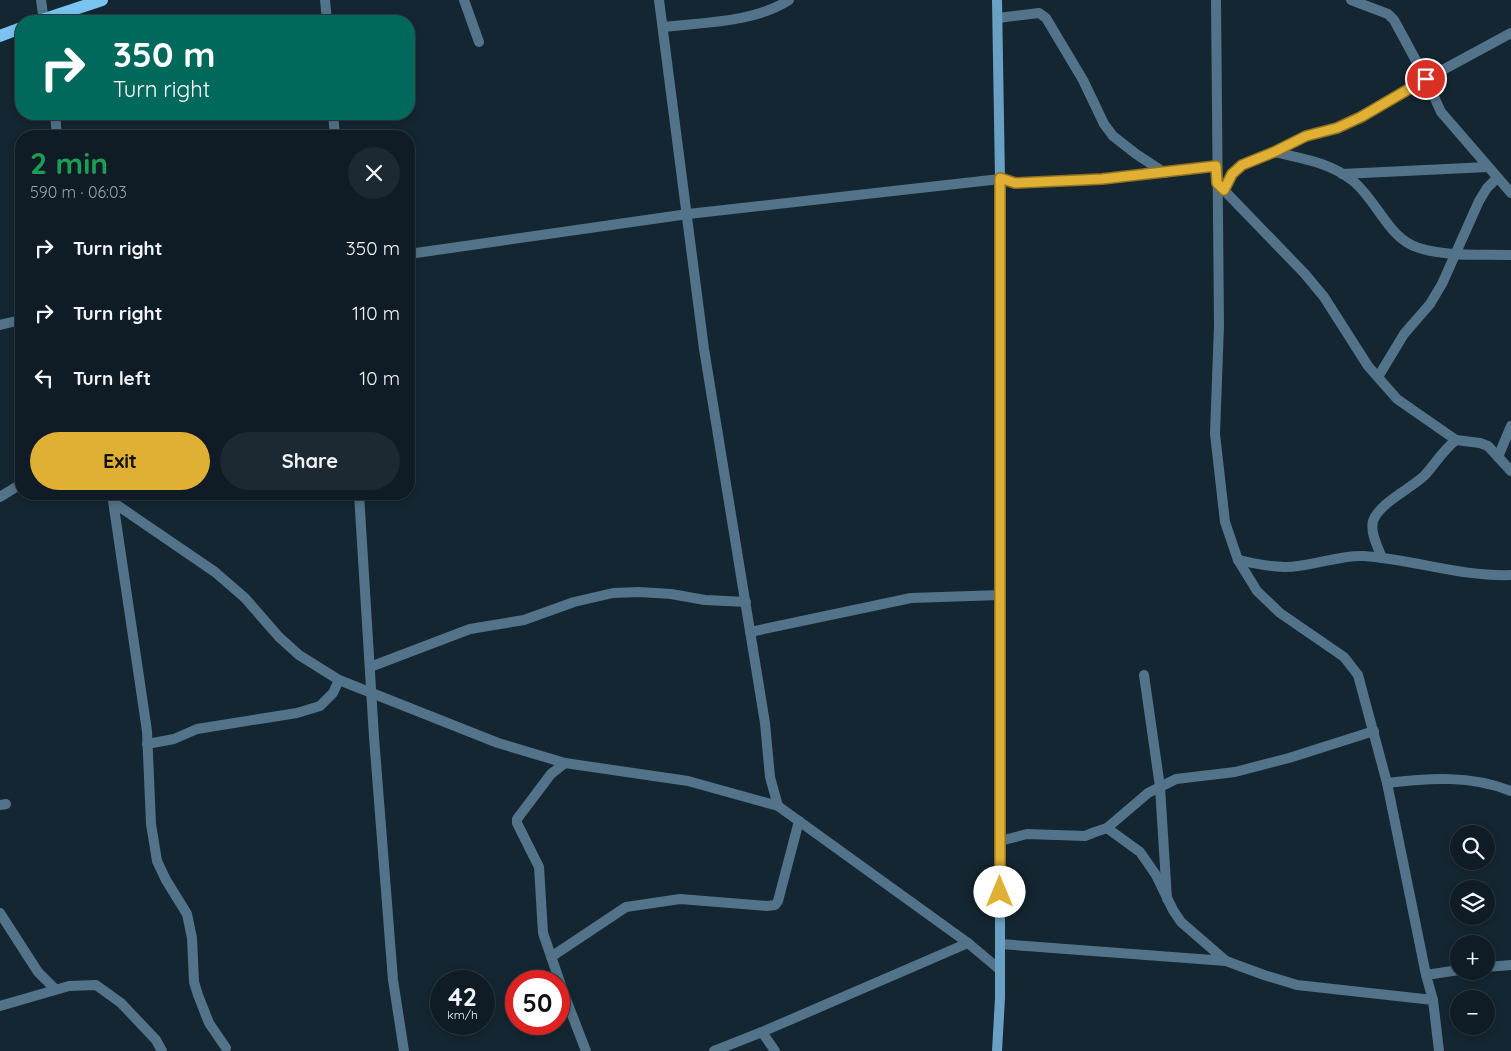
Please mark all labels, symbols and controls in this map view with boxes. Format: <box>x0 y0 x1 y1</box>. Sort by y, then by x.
text: 350 m <box>113 32 216 76</box>
icon: right <box>30 35 95 100</box>
pin <box>1405 58 1447 100</box>
icon: arrive <box>1412 65 1440 93</box>
text: Turn right <box>113 75 210 103</box>
text: 2 min <box>30 144 108 182</box>
button: close <box>348 147 400 199</box>
text: 590 m · 06:03 <box>30 182 127 202</box>
icon: right <box>30 234 58 262</box>
text: Turn right <box>73 236 162 260</box>
text: 350 m <box>346 236 400 260</box>
icon: right <box>30 299 58 327</box>
text: Turn right <box>73 301 162 325</box>
text: 110 m <box>352 301 400 325</box>
icon: left <box>30 364 58 392</box>
text: Turn left <box>73 366 151 390</box>
text: 10 m <box>359 366 400 390</box>
button: Exit <box>30 432 210 490</box>
button: Share <box>220 432 400 490</box>
map controls <box>1450 825 1495 1035</box>
button: search <box>1450 825 1495 870</box>
position arrow <box>973 865 1025 917</box>
button: layers <box>1450 880 1495 925</box>
button: + <box>1450 935 1495 980</box>
speed limit sign: 50 <box>505 970 570 1035</box>
text: 42 <box>448 981 477 1012</box>
button: − <box>1450 990 1495 1035</box>
text: km/h <box>447 1007 478 1022</box>

